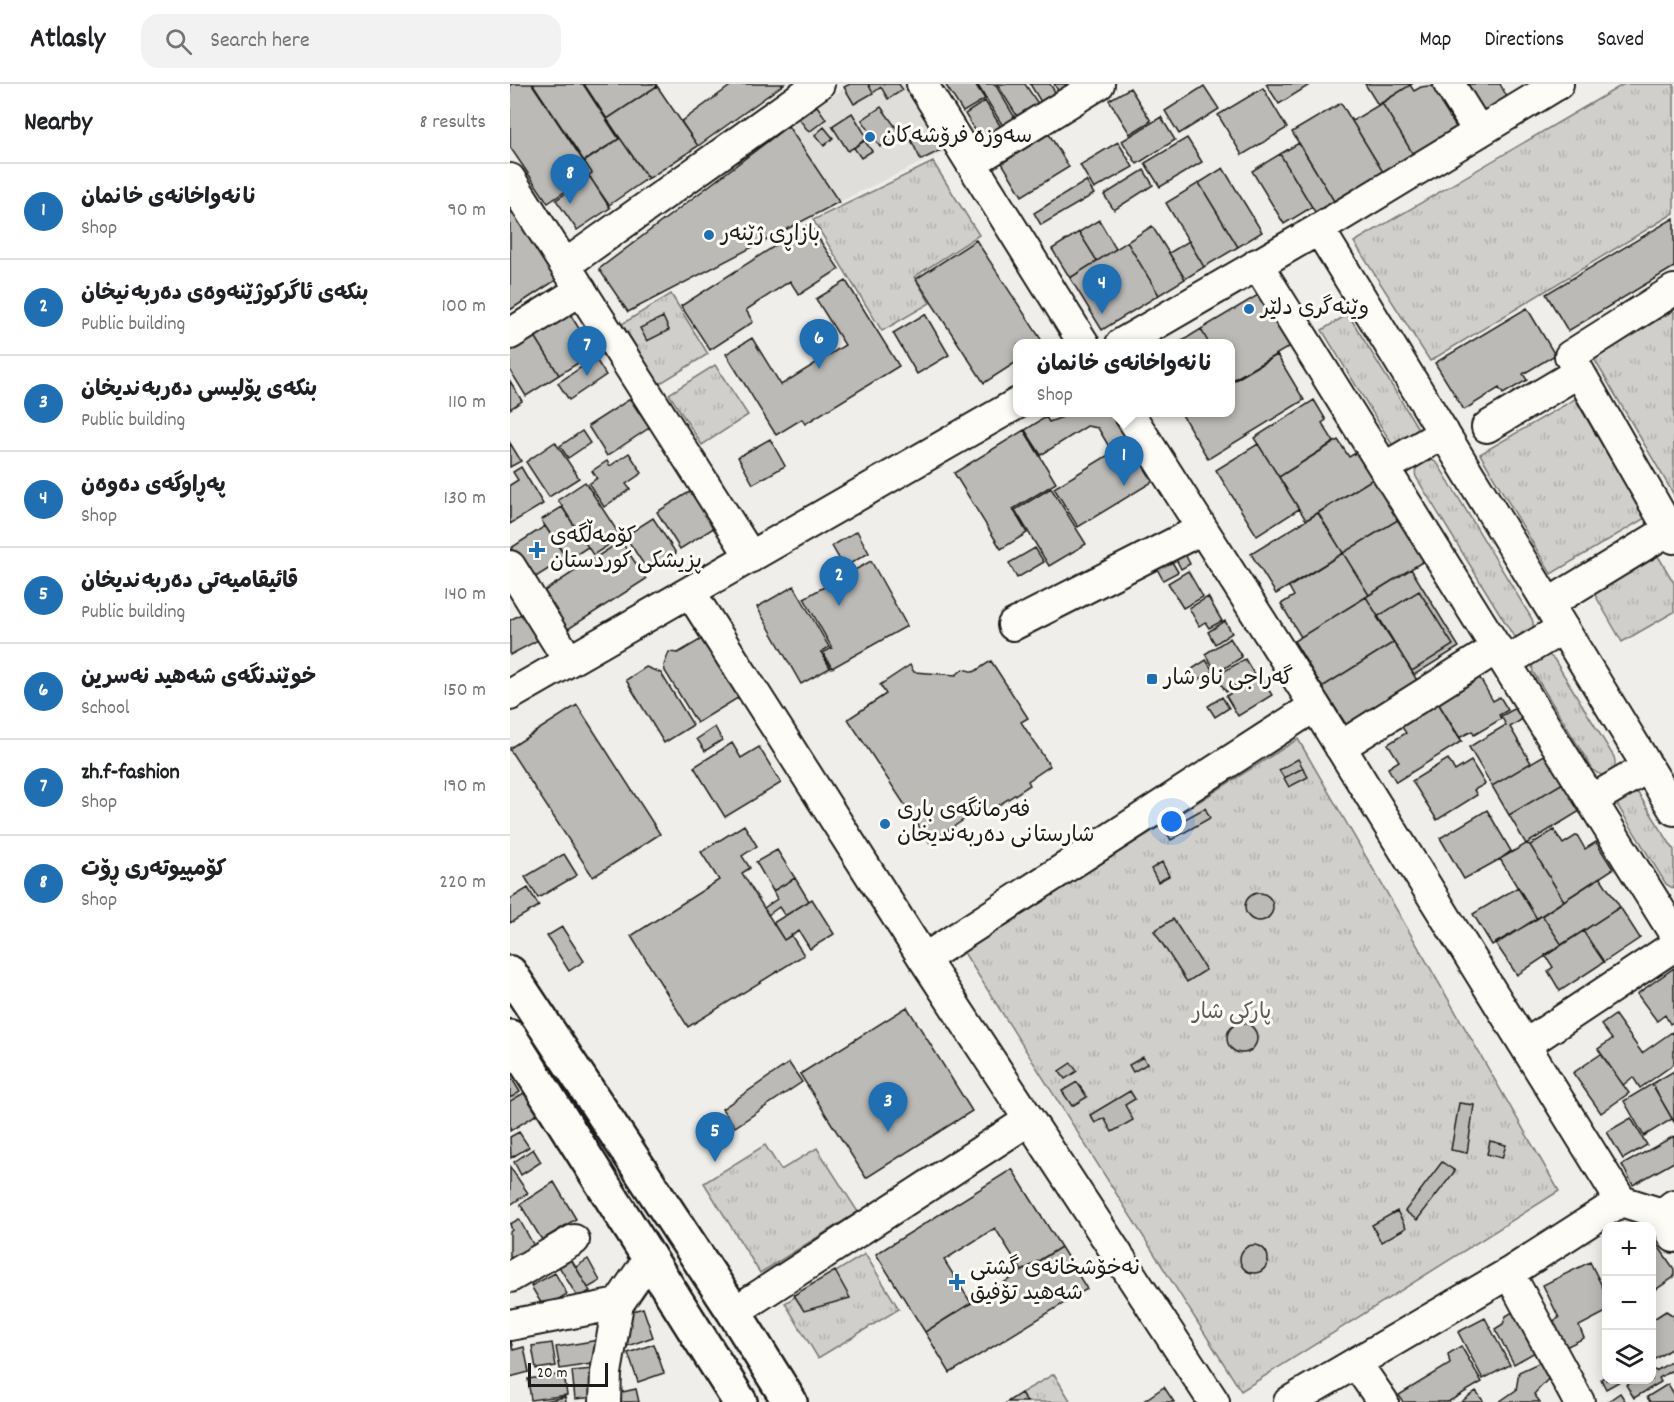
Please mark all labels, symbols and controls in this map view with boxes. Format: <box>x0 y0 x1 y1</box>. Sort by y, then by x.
search box <box>141 14 561 68</box>
text: Atlasly <box>30 21 105 61</box>
icon: search <box>162 25 195 58</box>
text: Search here <box>210 26 310 57</box>
text: Map <box>1420 26 1451 56</box>
text: Directions <box>1484 26 1564 56</box>
text: Saved <box>1597 26 1644 56</box>
text: Nearby <box>24 105 92 142</box>
text: 8 results <box>420 109 486 137</box>
place label: سەوزە فرۆشەکان <box>882 122 1032 153</box>
marker: سەوزە فرۆشەکان <box>863 130 877 144</box>
pin: 8 <box>550 154 590 204</box>
text: نانەواخانەی خانمان <box>81 183 255 214</box>
text: 1 <box>41 197 46 225</box>
text: 90 m <box>448 197 486 225</box>
text: Shop <box>81 215 117 243</box>
place label: بازاڕی ژێنەر <box>719 220 820 251</box>
marker: بازاڕی ژێنەر <box>702 228 716 242</box>
pin: 4 <box>1082 264 1122 314</box>
text: بنکەی ئاگرکوژێنەوەی دەربەنیخان <box>81 279 368 310</box>
text: 2 <box>39 293 48 321</box>
text: 100 m <box>442 293 486 321</box>
place label: وێنەگری دلێر <box>1259 294 1369 325</box>
marker: وێنەگری دلێر <box>1242 302 1256 316</box>
text: Public building <box>81 311 185 339</box>
pin: 6 <box>800 320 838 369</box>
pin: 7 <box>568 326 607 376</box>
popup <box>1013 339 1235 417</box>
text: نانەواخانەی خانمان <box>1037 350 1211 381</box>
text: بنکەی پۆلیسی دەربەندیخان <box>81 375 317 406</box>
text: Shop <box>1037 382 1073 410</box>
text: 3 <box>39 389 48 417</box>
text: 110 m <box>448 389 486 417</box>
text: Public building <box>81 407 185 435</box>
pin: 1 <box>1104 436 1144 486</box>
text: پەڕاوگەی دەوەن <box>81 471 226 502</box>
text: 4 <box>39 485 48 513</box>
text: 130 m <box>444 485 486 513</box>
text: Shop <box>81 503 117 531</box>
place label: كۆمەڵگەی پزیشكی كوردستان <box>550 519 702 578</box>
marker: كۆمەڵگەی پزیشكی كوردستان <box>528 541 546 559</box>
pin: 2 <box>820 556 858 606</box>
text: قائیقامیەتی دەربەندیخان <box>81 567 298 598</box>
text: 5 <box>39 581 48 609</box>
text: 140 m <box>444 581 486 609</box>
text: Public building <box>81 599 185 627</box>
text: خوێندنگەی شەهید نەسرین <box>81 663 316 694</box>
place label: گەراجی ناو شار <box>1162 664 1293 695</box>
marker: گەراجی ناو شار <box>1145 672 1159 686</box>
text: 6 <box>39 677 48 705</box>
text: 150 m <box>443 677 486 705</box>
text: School <box>81 695 130 723</box>
text: zh.f-fashion <box>81 758 180 789</box>
text: 7 <box>40 773 47 801</box>
text: 190 m <box>443 773 486 801</box>
text: Shop <box>81 789 117 817</box>
place label: فەرمانگەی باری شارستانی دەربەندیخان <box>897 796 1095 852</box>
your location <box>1157 807 1186 836</box>
marker: فەرمانگەی باری شارستانی دەربەندیخان <box>878 817 892 831</box>
text: کۆمپیوتەری ڕۆت <box>81 855 227 886</box>
text: 8 <box>39 869 48 897</box>
text: 220 m <box>439 869 486 897</box>
text: Shop <box>81 887 117 915</box>
park label: پاركى شار <box>1190 998 1272 1029</box>
pin: 3 <box>868 1082 908 1132</box>
pin: 5 <box>696 1112 734 1162</box>
map controls <box>1602 1222 1656 1384</box>
button: + <box>1602 1222 1656 1276</box>
place label: نەخۆشخانەی گشتی شەهید تۆفیق <box>970 1254 1140 1310</box>
marker: نەخۆشخانەی گشتی شەهید تۆفیق <box>948 1273 966 1291</box>
button: − <box>1602 1276 1656 1330</box>
button: layers <box>1602 1330 1656 1384</box>
scale bar <box>528 1360 608 1388</box>
text: 20 m <box>537 1362 567 1385</box>

